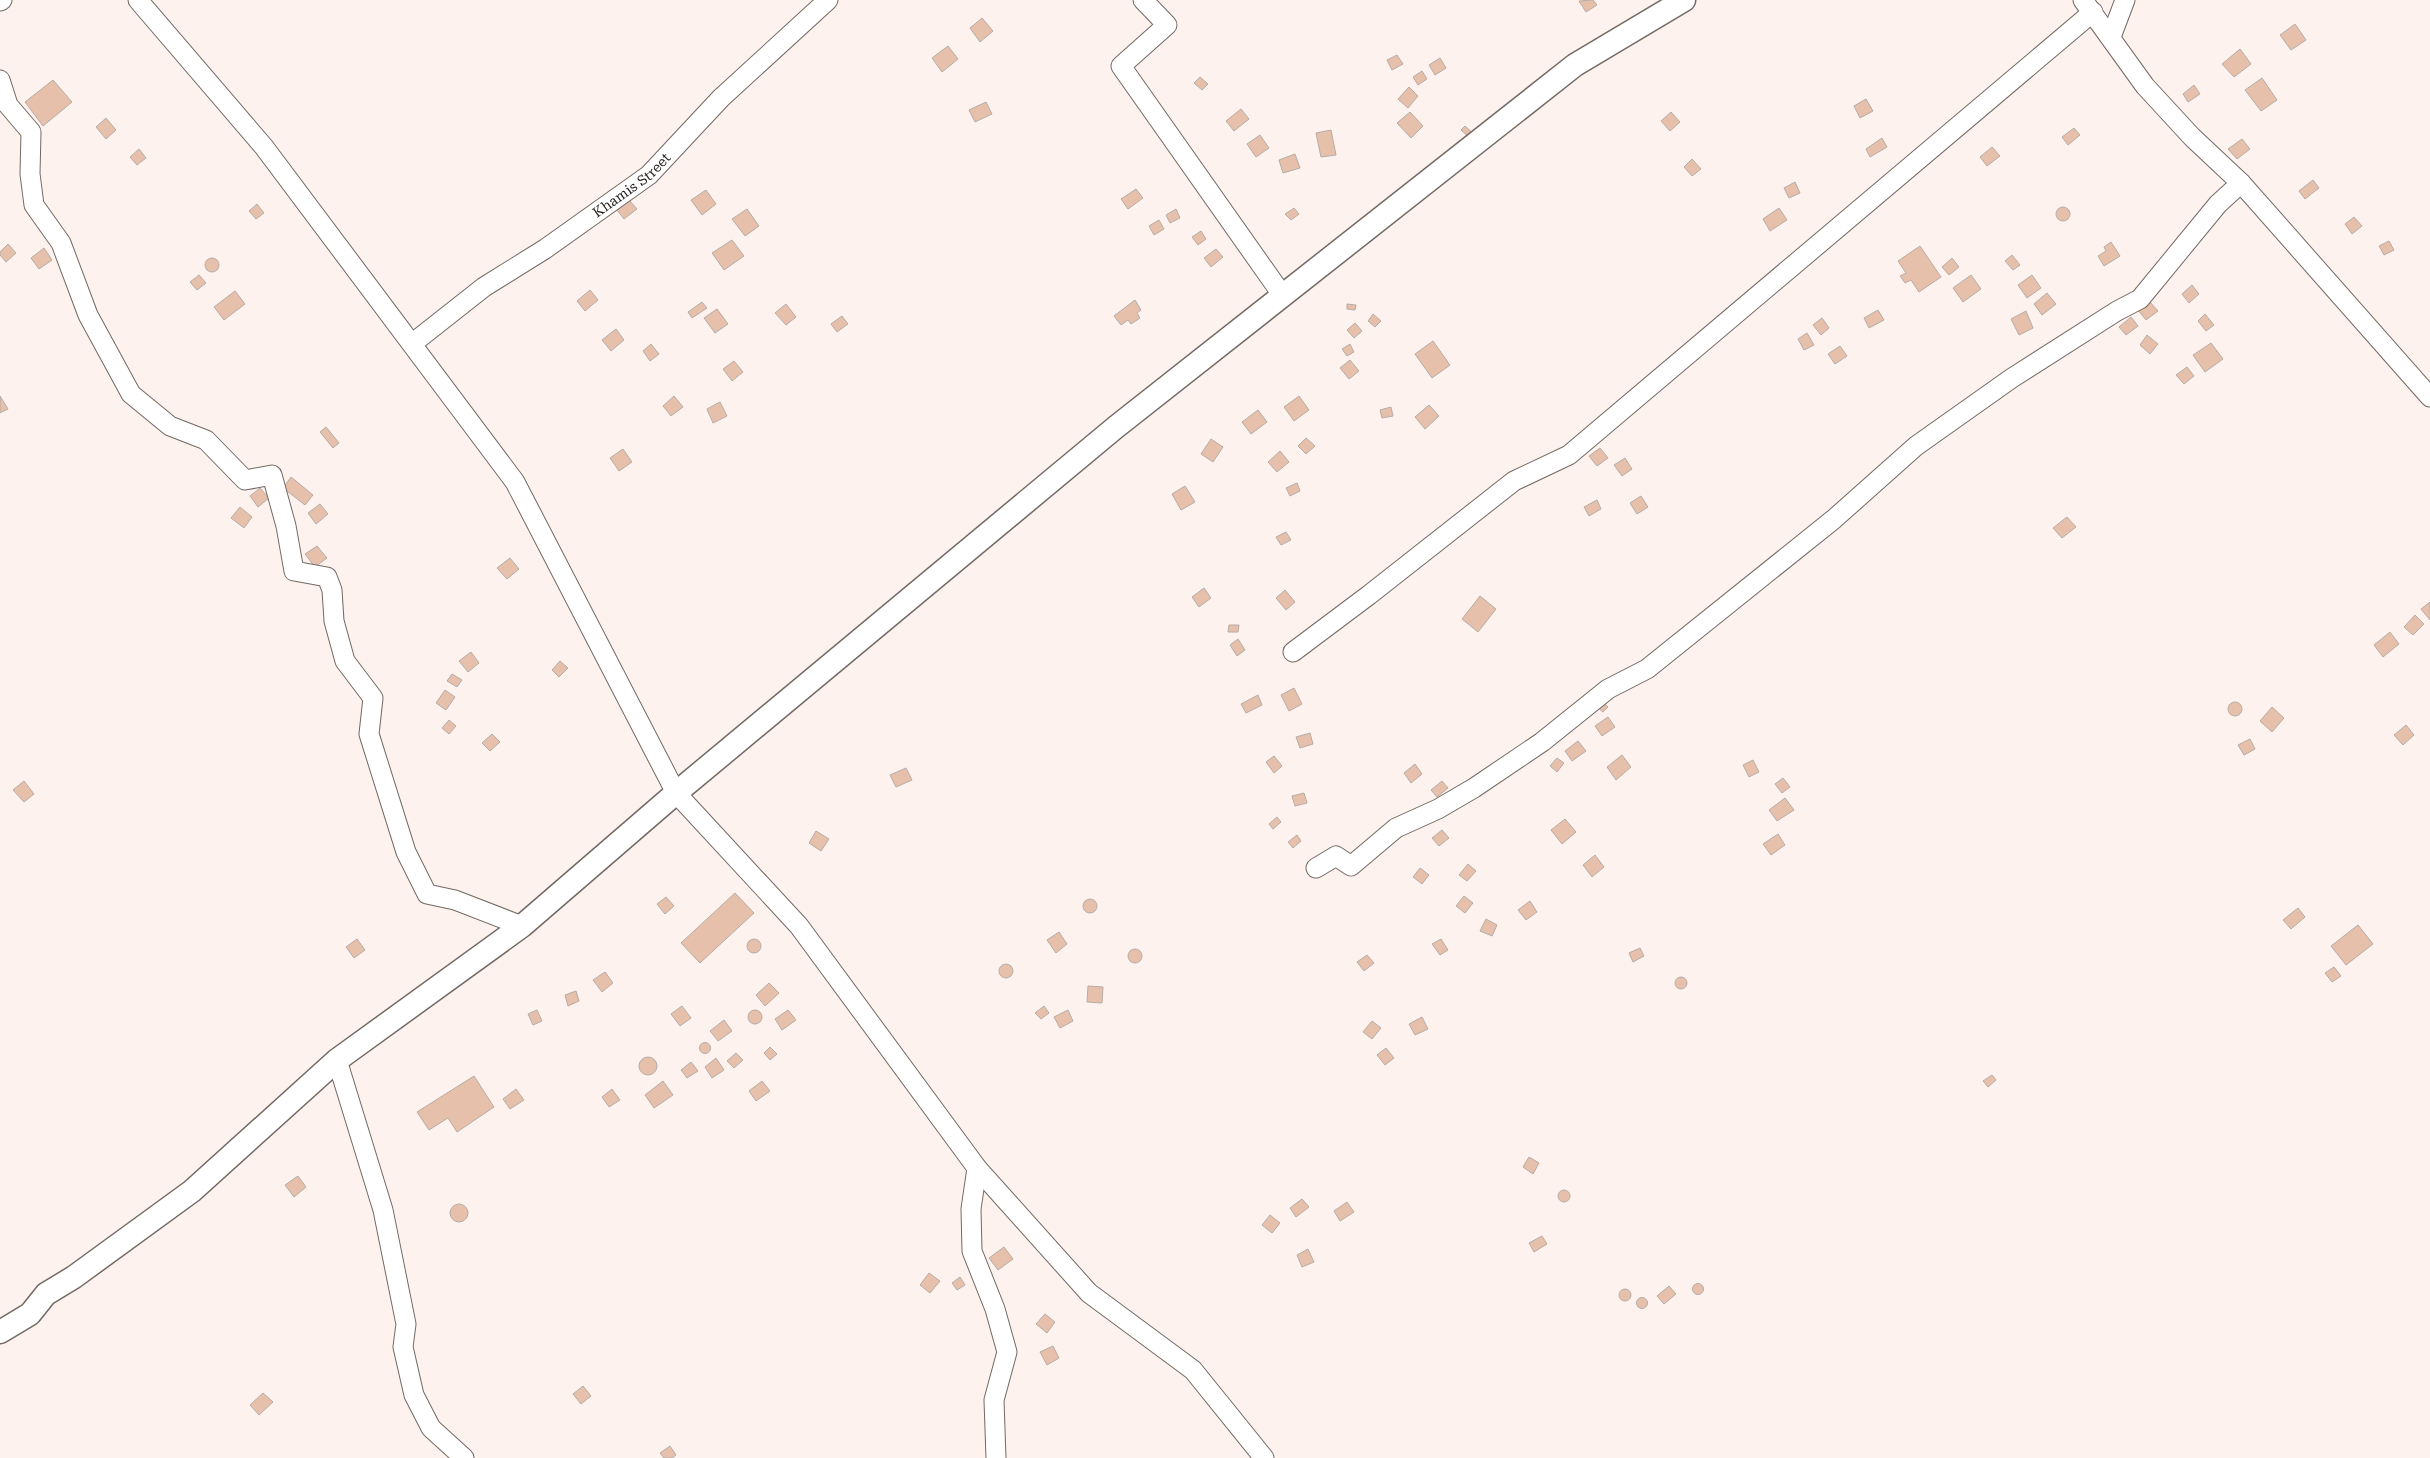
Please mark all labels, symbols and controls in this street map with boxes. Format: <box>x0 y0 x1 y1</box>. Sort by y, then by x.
street label: Khamis Street <box>590 150 674 220</box>

